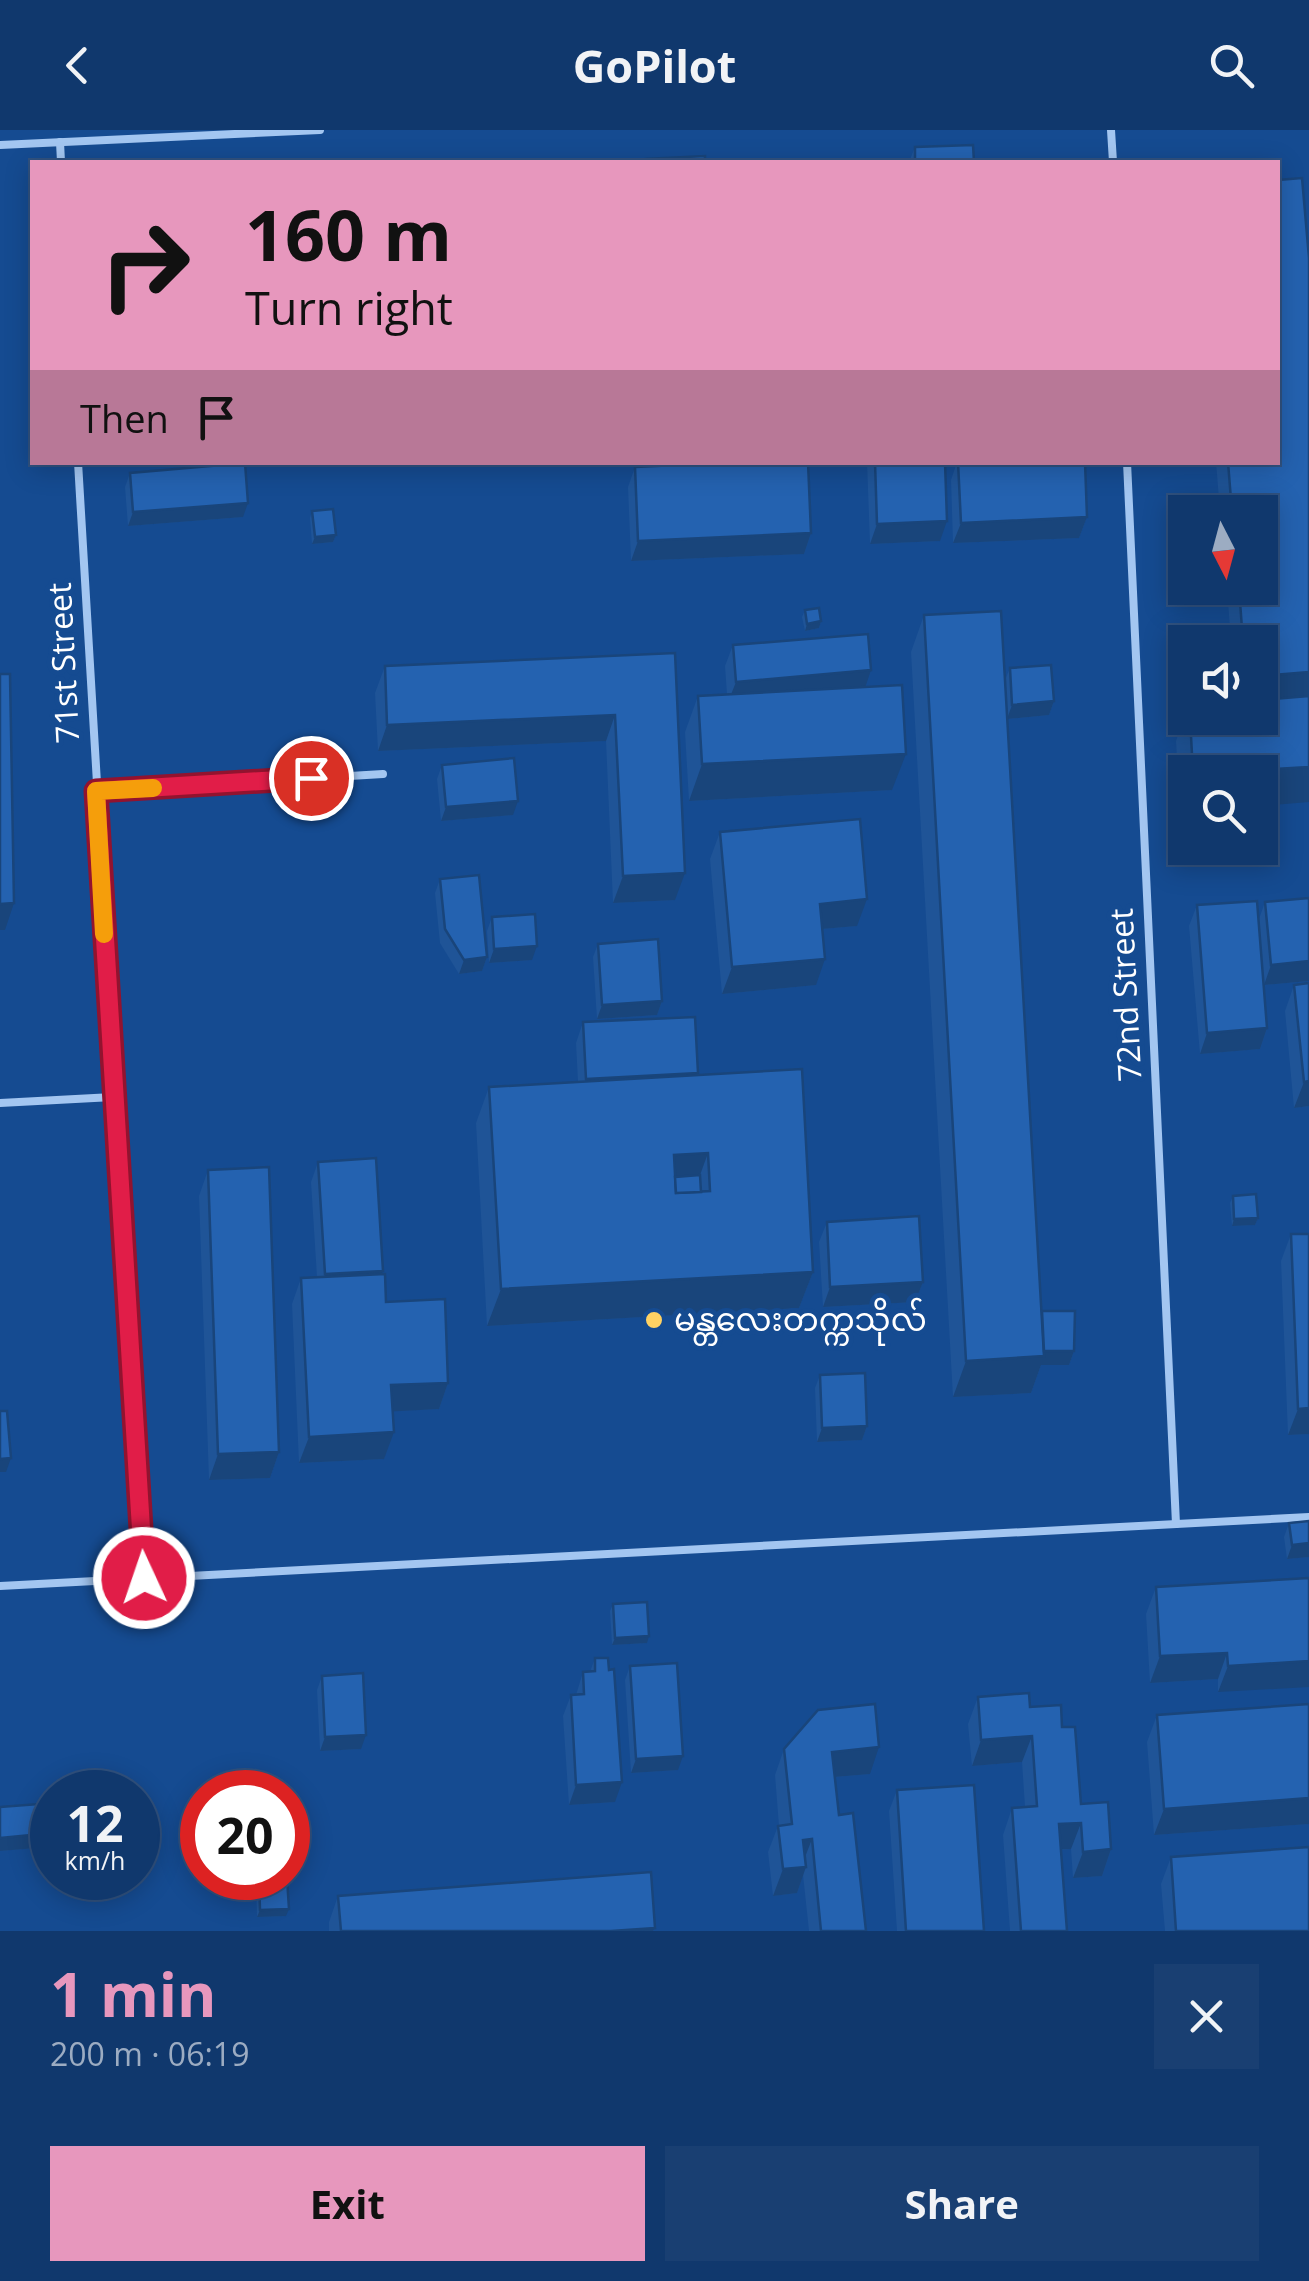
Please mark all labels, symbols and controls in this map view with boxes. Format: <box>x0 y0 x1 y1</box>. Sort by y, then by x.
text: GoPilot <box>573 35 736 96</box>
icon: back <box>50 38 105 93</box>
icon: search <box>1204 38 1259 93</box>
text: 160 m <box>245 186 452 282</box>
icon: right <box>80 200 210 330</box>
text: Turn right <box>245 277 453 338</box>
icon: arrive <box>189 390 244 445</box>
text: Then <box>80 392 169 444</box>
north arrow <box>1168 495 1278 605</box>
map controls <box>1168 495 1278 865</box>
street label: 71st Street <box>37 582 88 745</box>
button: sound <box>1168 625 1278 735</box>
pin <box>269 736 354 821</box>
icon: arrive <box>284 751 339 806</box>
button: search <box>1168 755 1278 865</box>
street label: 72nd Street <box>1098 907 1151 1083</box>
place label: မန္တလေးတက္ကသိုလ် <box>674 1297 927 1346</box>
marker: မန္တလေးတက္ကသိုလ် <box>643 1309 665 1331</box>
position arrow <box>92 1526 196 1630</box>
speed limit sign: 20 <box>180 1770 310 1900</box>
text: 12 <box>66 1789 124 1857</box>
text: km/h <box>65 1843 125 1877</box>
text: 1 min <box>50 1953 217 2035</box>
button: close <box>1154 1964 1259 2069</box>
text: 200 m · 06:19 <box>50 2032 249 2075</box>
button: Exit <box>50 2146 645 2261</box>
button: Share <box>665 2146 1259 2261</box>

